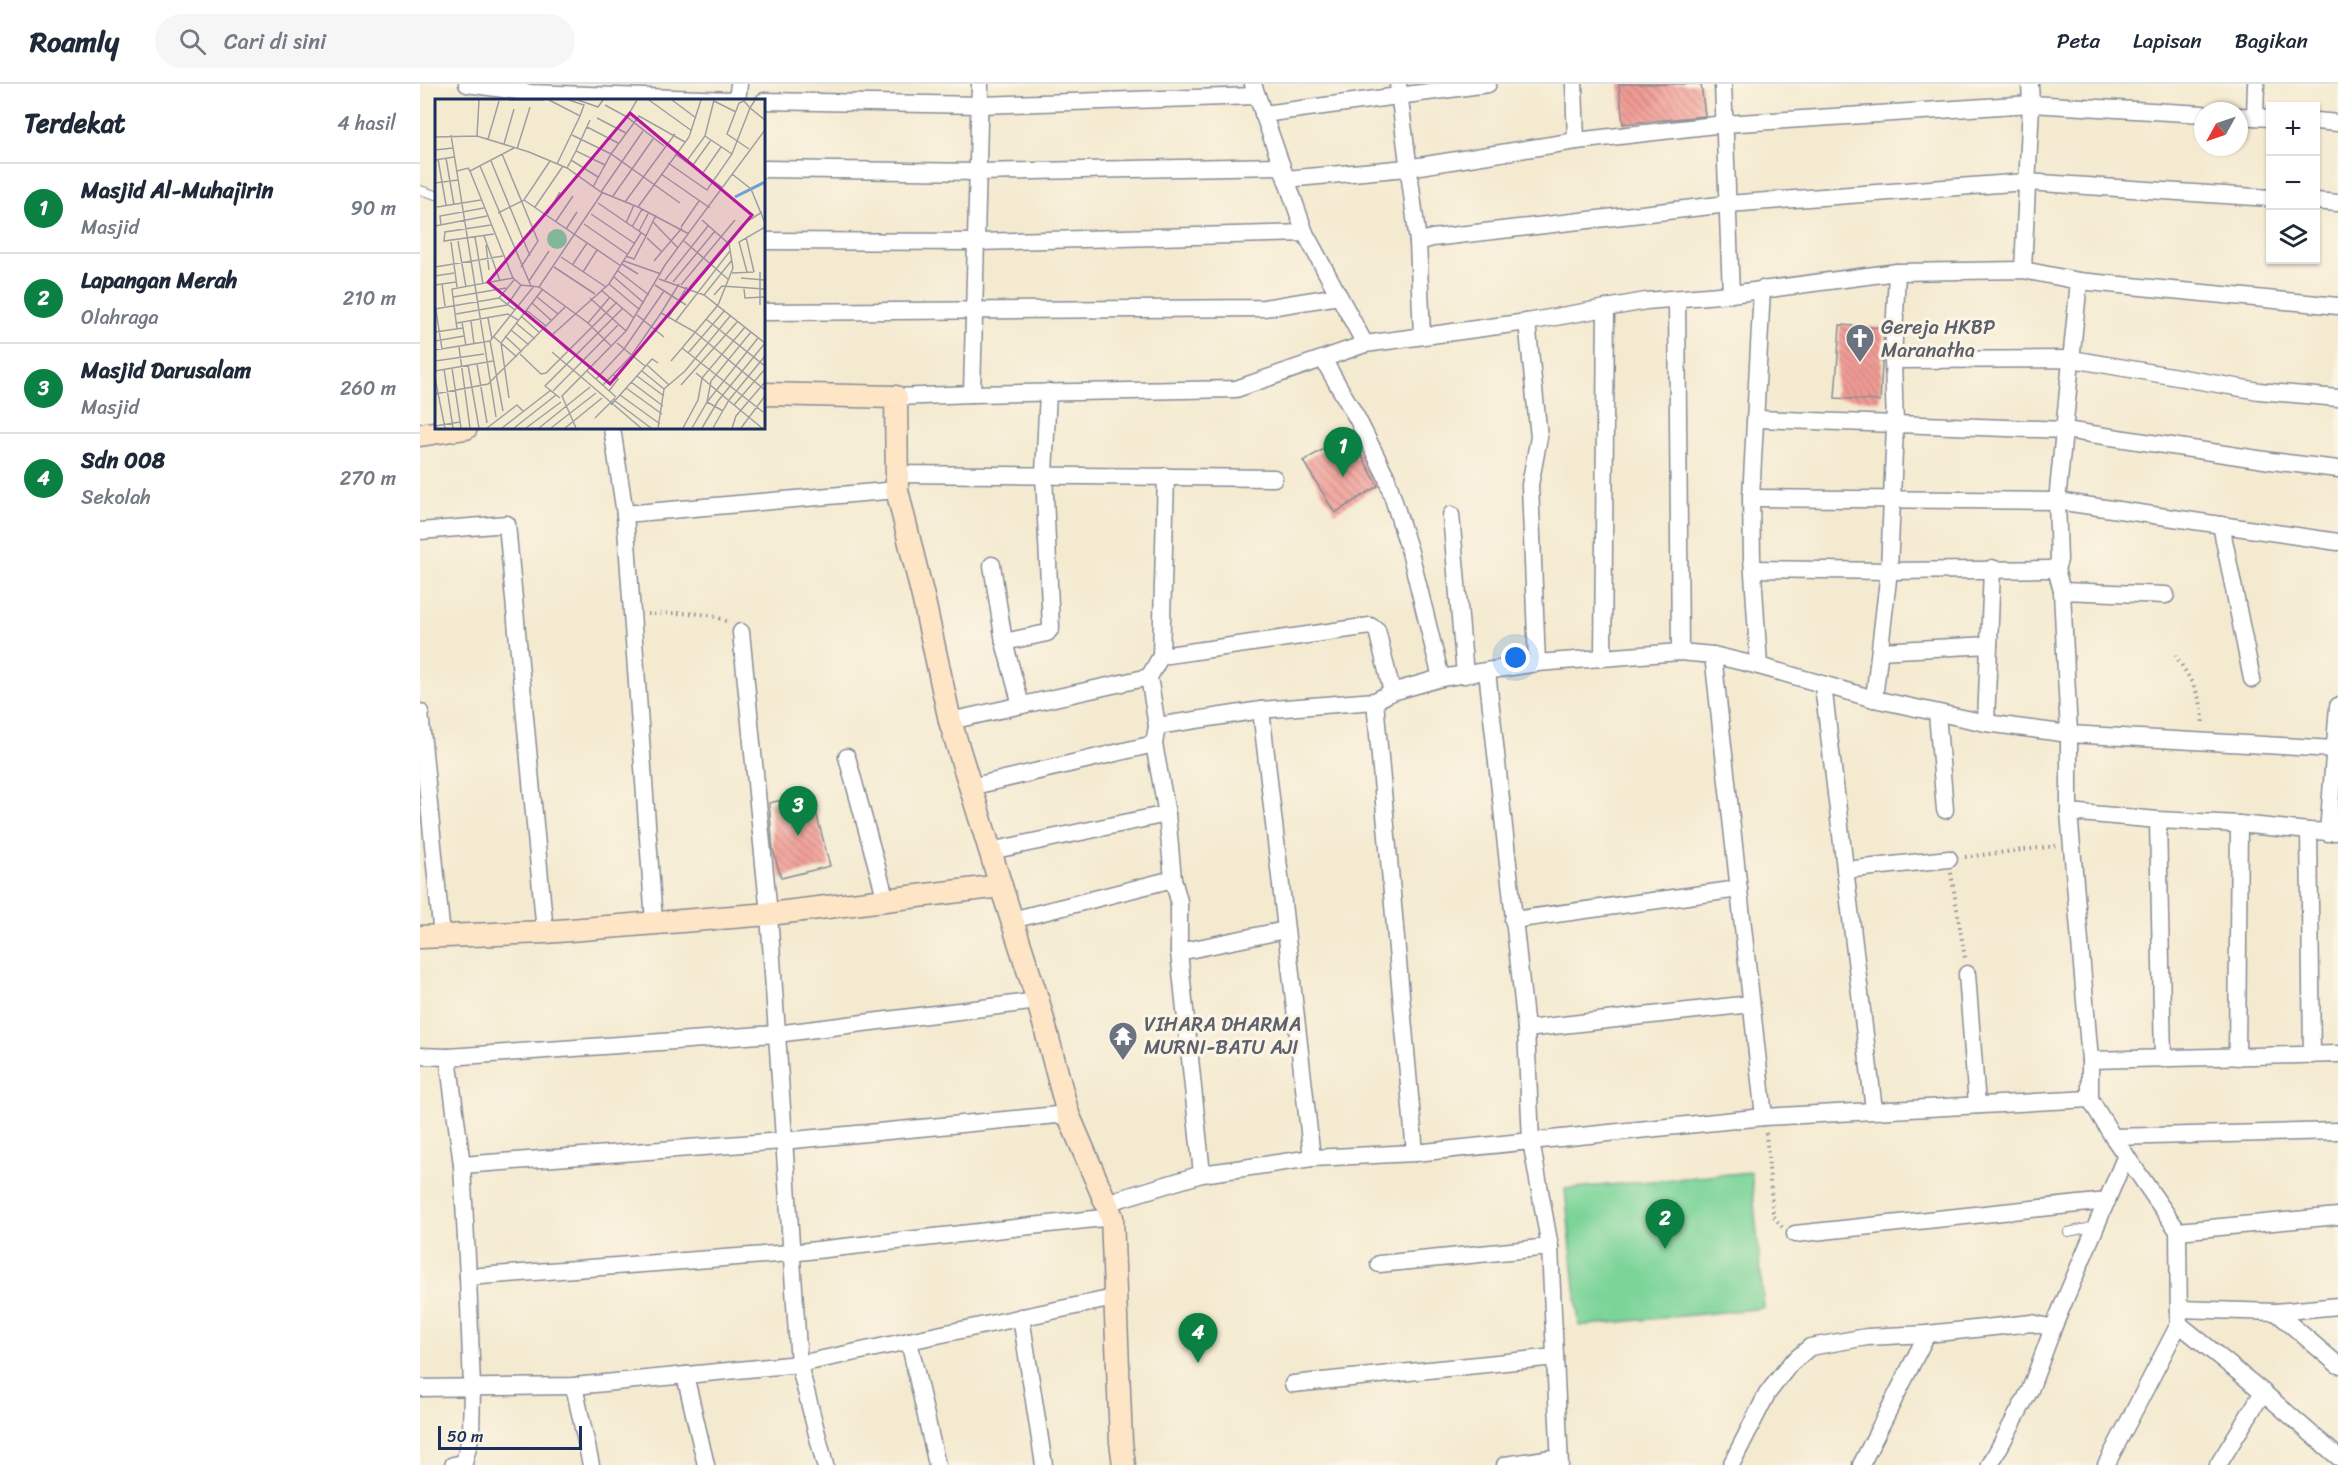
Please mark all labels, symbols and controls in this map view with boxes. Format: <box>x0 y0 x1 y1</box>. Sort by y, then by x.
search box <box>155 14 575 68</box>
text: Roamly <box>30 17 119 66</box>
text: Cari di sini <box>224 22 326 61</box>
text: Peta <box>2057 22 2100 60</box>
text: Lapisan <box>2133 22 2202 60</box>
text: Bagikan <box>2235 22 2308 60</box>
icon: search <box>176 25 209 58</box>
inset map <box>435 99 765 429</box>
text: Terdekat <box>24 100 125 146</box>
north arrow <box>2194 102 2248 156</box>
map controls <box>2266 102 2320 264</box>
button: + <box>2266 102 2320 156</box>
text: 4 hasil <box>337 106 396 141</box>
button: − <box>2266 156 2320 210</box>
text: Masjid Al-Muhajirin <box>81 171 273 210</box>
text: 1 <box>39 191 48 226</box>
text: 90 m <box>351 191 396 226</box>
text: Masjid <box>81 210 139 245</box>
button: layers <box>2266 210 2320 264</box>
text: Lapangan Merah <box>81 261 237 300</box>
text: 2 <box>38 281 49 316</box>
text: 210 m <box>343 281 396 316</box>
text: Olahraga <box>81 300 159 335</box>
place label: Gereja HKBP Maranatha <box>1881 310 1995 368</box>
church icon: Gereja HKBP Maranatha <box>1844 322 1876 364</box>
text: Masjid Darusalam <box>81 351 251 390</box>
text: 3 <box>38 371 49 406</box>
text: 260 m <box>340 371 396 406</box>
text: Masjid <box>81 390 139 425</box>
pin: 1 <box>1324 428 1362 477</box>
text: Sdn 008 <box>81 441 165 480</box>
text: 4 <box>37 461 50 496</box>
text: 270 m <box>340 461 396 496</box>
text: Sekolah <box>81 480 151 515</box>
your location <box>1501 643 1530 672</box>
pin: 3 <box>778 786 818 836</box>
place label: VIHARA DHARMA MURNI-BATU AJI <box>1144 1007 1302 1065</box>
temple icon: VIHARA DHARMA MURNI-BATU AJI <box>1107 1020 1139 1062</box>
pin: 2 <box>1646 1200 1684 1249</box>
pin: 4 <box>1178 1314 1218 1363</box>
text: 50 m <box>447 1422 483 1451</box>
scale bar <box>438 1423 582 1450</box>

